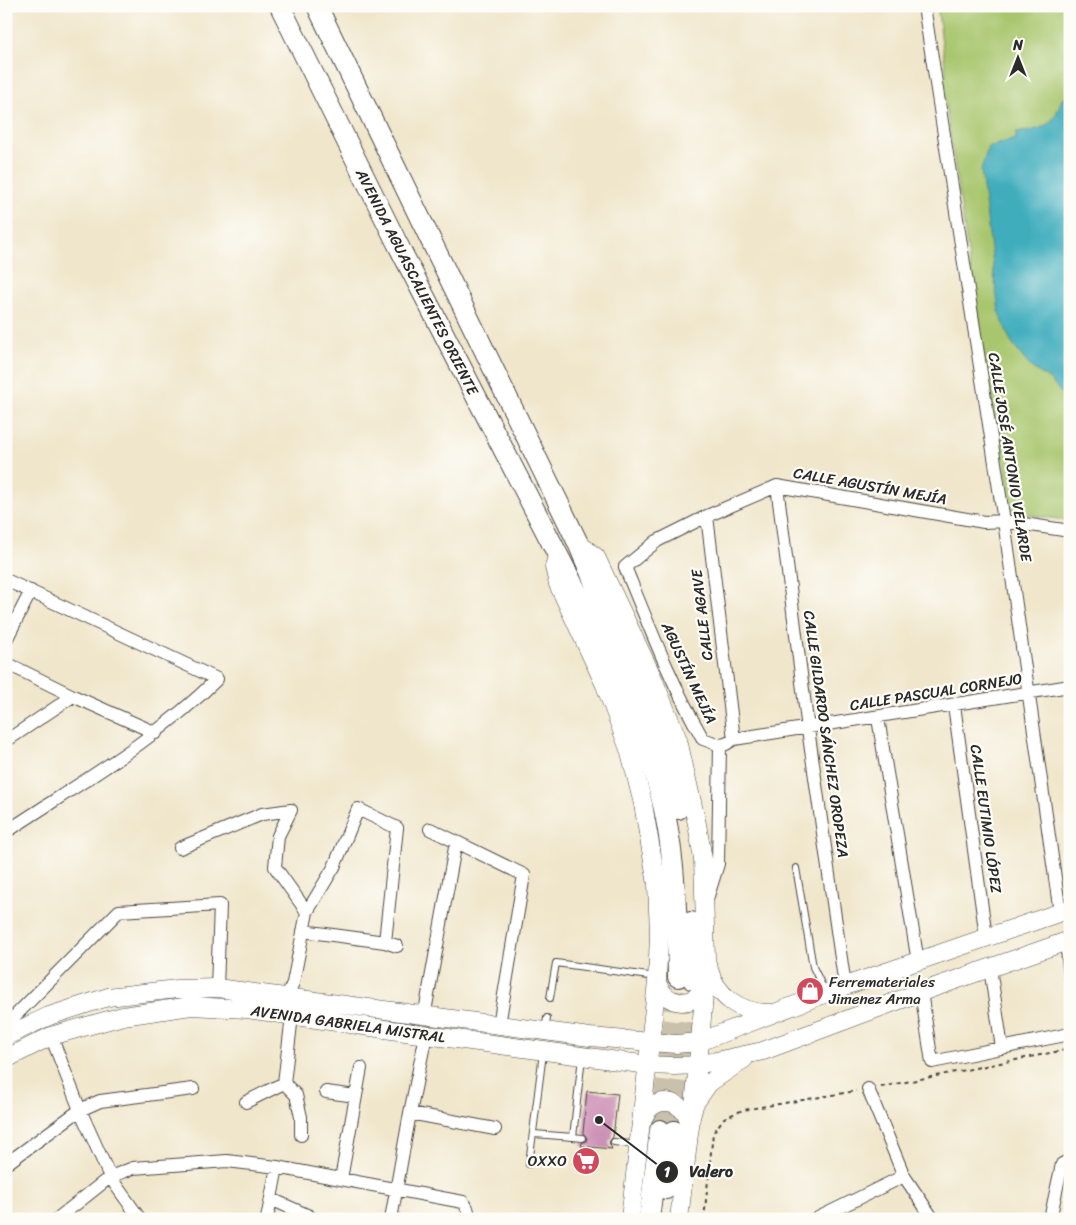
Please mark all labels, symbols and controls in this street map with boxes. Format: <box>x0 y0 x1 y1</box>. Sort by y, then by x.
north arrow <box>994 32 1044 82</box>
text: N <box>1012 33 1023 58</box>
street label: AVENIDA AGUASCALIENTES ORIENTE <box>348 163 486 401</box>
street label: CALLE JOSÉ ANTONIO VELARDE <box>981 351 1040 565</box>
street label: CALLE AGUSTÍN MEJÍA <box>791 460 949 512</box>
street label: CALLE AGAVE <box>683 566 720 662</box>
street label: CALLE GILDARDO SÁNCHEZ OROPEZA <box>796 609 856 859</box>
street label: AGUSTÍN MEJÍA <box>654 617 724 728</box>
street label: CALLE PASCUAL CORNEJO <box>848 665 1024 718</box>
street label: CALLE EUTIMIO LÓPEZ <box>963 743 1009 896</box>
place label: Ferremateriales Jimenez Arma <box>828 969 935 1012</box>
shop icon: Ferremateriales Jimenez Arma <box>795 976 825 1006</box>
street label: AVENIDA GABRIELA MISTRAL <box>248 997 447 1051</box>
supermarket icon: OXXO <box>571 1146 601 1176</box>
place label: OXXO <box>528 1148 567 1174</box>
callout: Valero <box>654 1156 743 1187</box>
text: Valero <box>689 1157 733 1186</box>
text: 1 <box>664 1159 671 1185</box>

